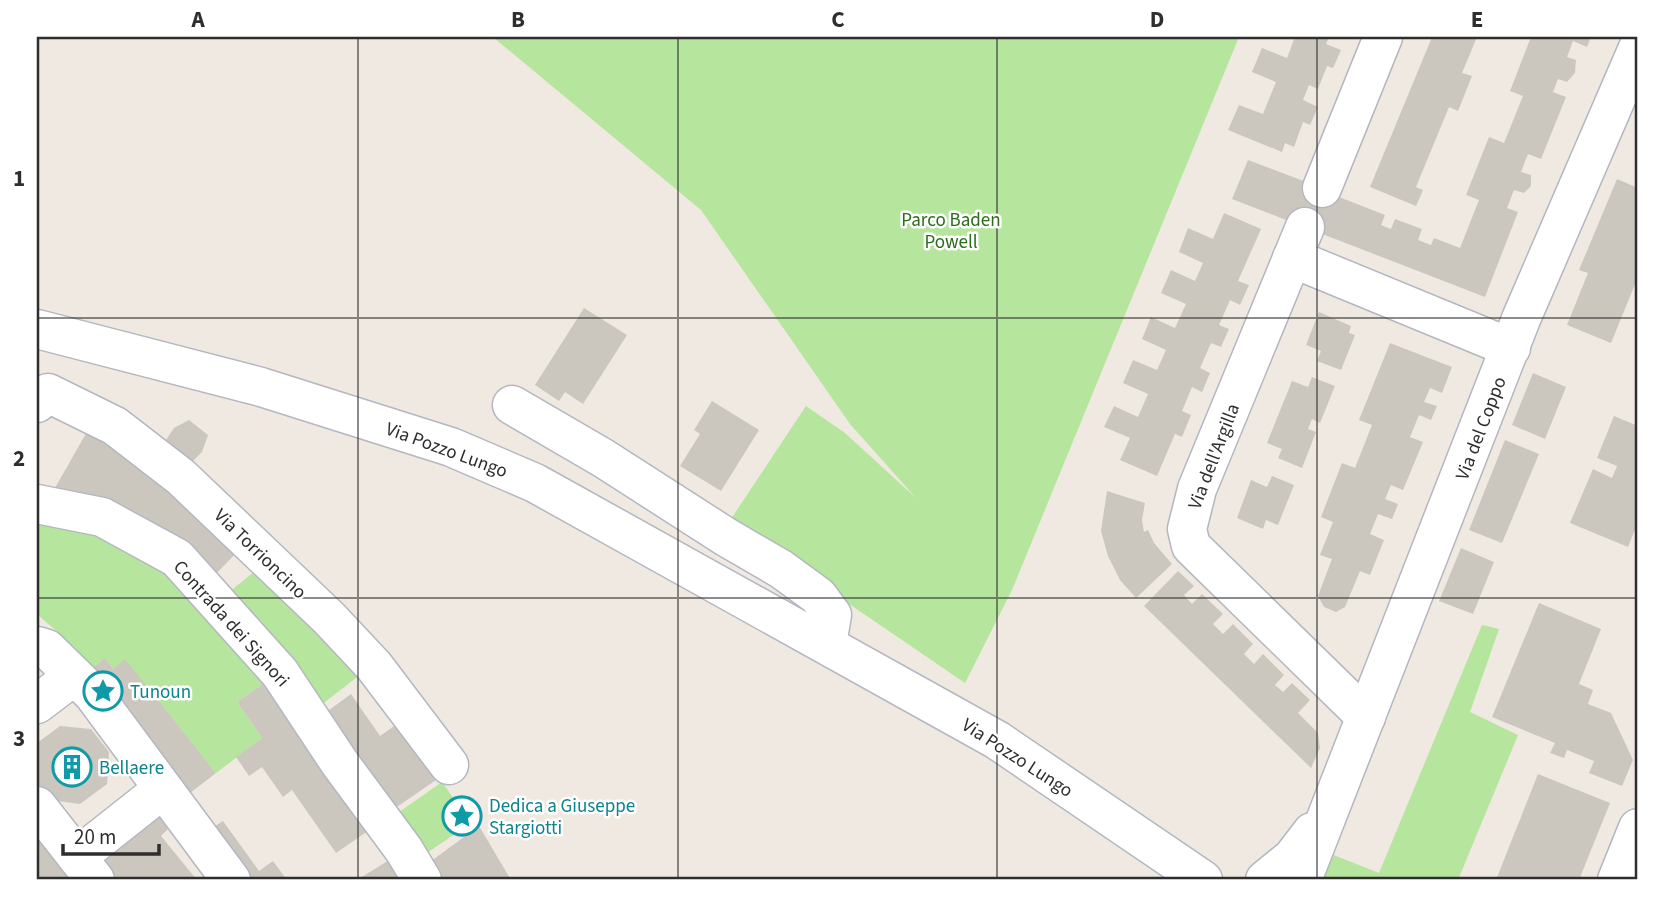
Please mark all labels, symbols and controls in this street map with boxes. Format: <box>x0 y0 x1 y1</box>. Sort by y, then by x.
text: A <box>190 3 205 36</box>
text: B <box>511 3 525 36</box>
text: C <box>831 3 845 36</box>
text: D <box>1150 3 1164 36</box>
text: E <box>1471 3 1483 36</box>
text: 1 <box>13 162 25 195</box>
park label: Parco Baden Powell <box>901 207 1001 256</box>
street label: Via del Coppo <box>1449 373 1514 484</box>
street label: Via dell'Argilla <box>1182 400 1247 513</box>
street label: Via Pozzo Lungo <box>382 416 511 485</box>
text: 2 <box>13 442 25 475</box>
street label: Via Torrioncino <box>208 503 312 605</box>
street label: Contrada dei Signori <box>167 555 295 693</box>
place icon: Tunoun <box>82 670 124 712</box>
place label: Tunoun <box>130 679 191 706</box>
street label: Via Pozzo Lungo <box>956 712 1078 804</box>
text: 3 <box>13 722 25 755</box>
building icon: Bellaere <box>51 746 93 788</box>
place label: Bellaere <box>99 755 164 782</box>
place label: Dedica a Giuseppe Stargiotti <box>489 793 635 842</box>
place icon: Dedica a Giuseppe Stargiotti <box>441 795 483 837</box>
scale bar <box>63 812 159 856</box>
text: 20 m <box>74 822 116 852</box>

